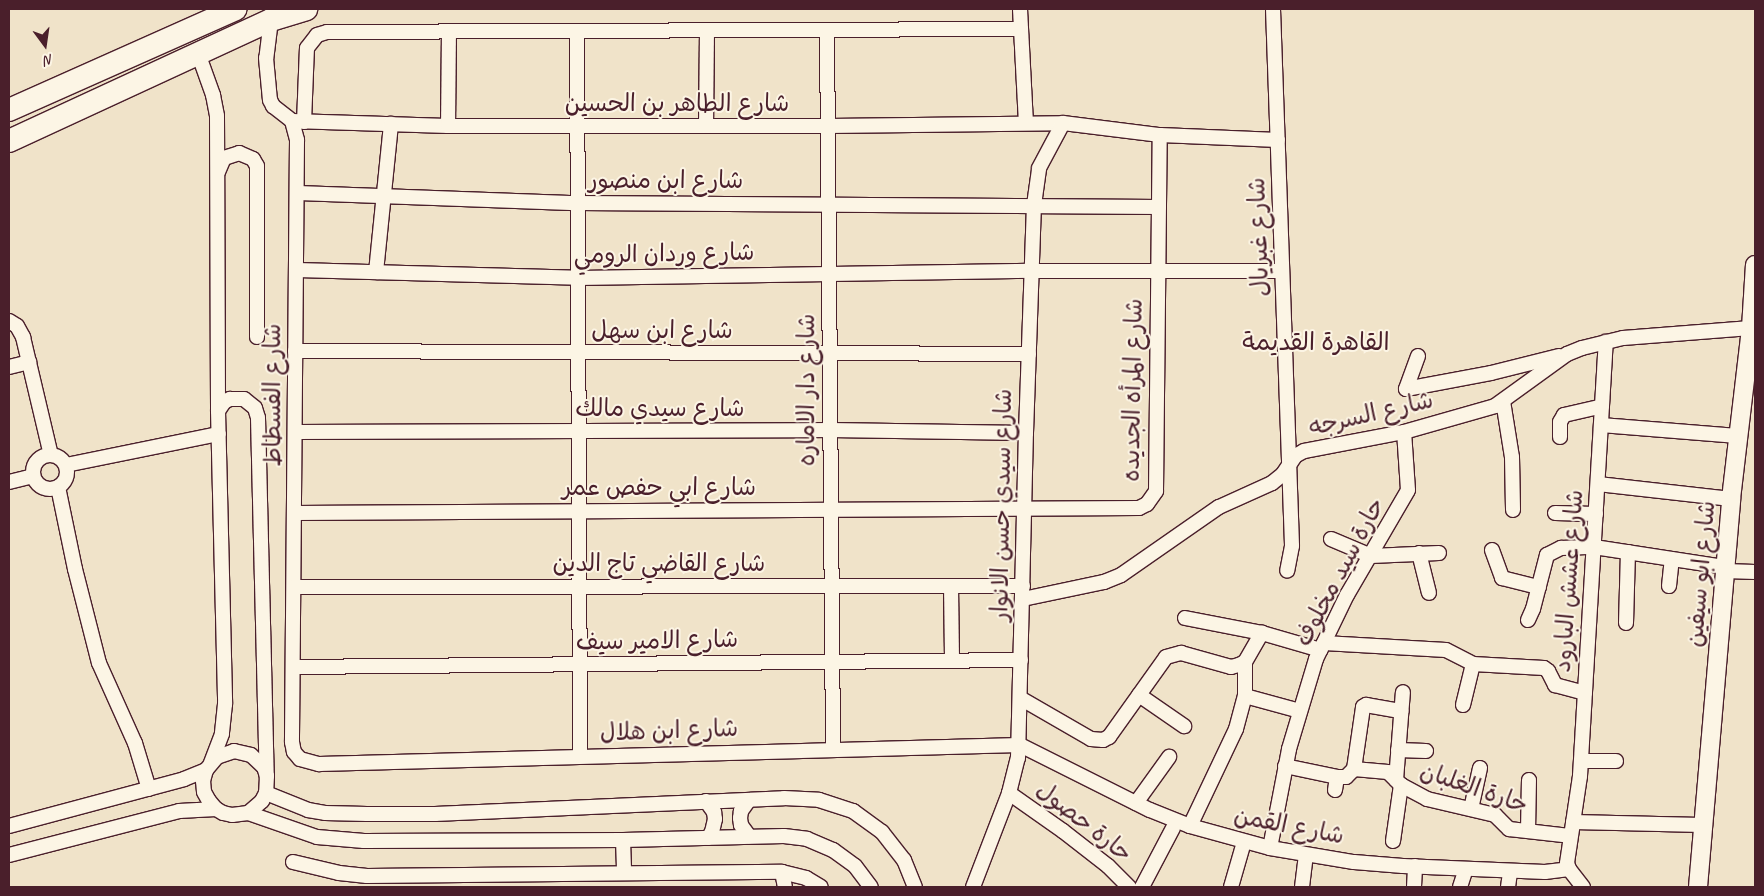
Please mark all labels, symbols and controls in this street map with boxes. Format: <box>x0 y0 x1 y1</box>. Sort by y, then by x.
north arrow <box>20 20 70 70</box>
text: N <box>42 51 55 69</box>
street label: شارع الطاهر بن الحسين <box>565 90 789 118</box>
street label: شارع ابن منصور <box>589 167 743 195</box>
street label: شارع غبريال <box>1243 177 1275 297</box>
street label: شارع وردان الرومي <box>573 238 755 270</box>
street label: شارع المرأه الجديده <box>1117 298 1149 482</box>
street label: شارع دار الاماره <box>793 314 821 466</box>
street label: شارع ابن سهل <box>591 317 733 345</box>
street label: شارع الفسطاط <box>259 323 287 467</box>
district label: القاهرة القديمة <box>1242 327 1390 357</box>
street label: شارع السرجه <box>1306 386 1436 442</box>
street label: شارع سيدي حسن الانوار <box>986 388 1018 622</box>
street label: شارع سيدي مالك <box>575 395 745 423</box>
street label: شارع ابي حفص عمر <box>562 474 756 502</box>
street label: شارع عشش البارود <box>1548 489 1590 673</box>
street label: حارة سيد مخلوف <box>1289 493 1391 651</box>
street label: شارع ابو سيفين <box>1680 500 1722 648</box>
street label: شارع القاضي تاج الدين <box>553 550 765 578</box>
street label: شارع الامير سيف <box>576 625 738 657</box>
street label: شارع ابن هلال <box>599 714 739 748</box>
street label: حارة الغلبان <box>1416 756 1532 820</box>
street label: حارة حصول <box>1030 776 1138 868</box>
street label: شارع القمن <box>1231 801 1347 851</box>

